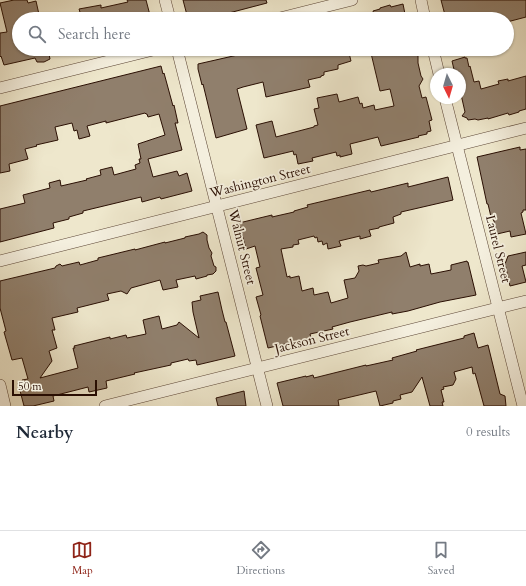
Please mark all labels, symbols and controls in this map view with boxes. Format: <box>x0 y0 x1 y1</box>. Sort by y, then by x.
search box <box>12 12 514 56</box>
icon: search <box>26 23 48 45</box>
text: Search here <box>58 24 131 44</box>
north arrow <box>430 68 466 104</box>
street label: Washington Street <box>207 160 312 202</box>
street label: Walnut Street <box>224 207 260 286</box>
street label: Laurel Street <box>481 213 515 285</box>
street label: Jackson Street <box>271 322 351 358</box>
scale bar <box>12 378 97 397</box>
text: 50 m <box>18 379 42 394</box>
text: Nearby <box>16 421 73 444</box>
text: 0 results <box>466 423 510 441</box>
tab: Map <box>71 539 93 578</box>
tab: Directions <box>236 539 285 578</box>
tab: Saved <box>428 539 455 578</box>

